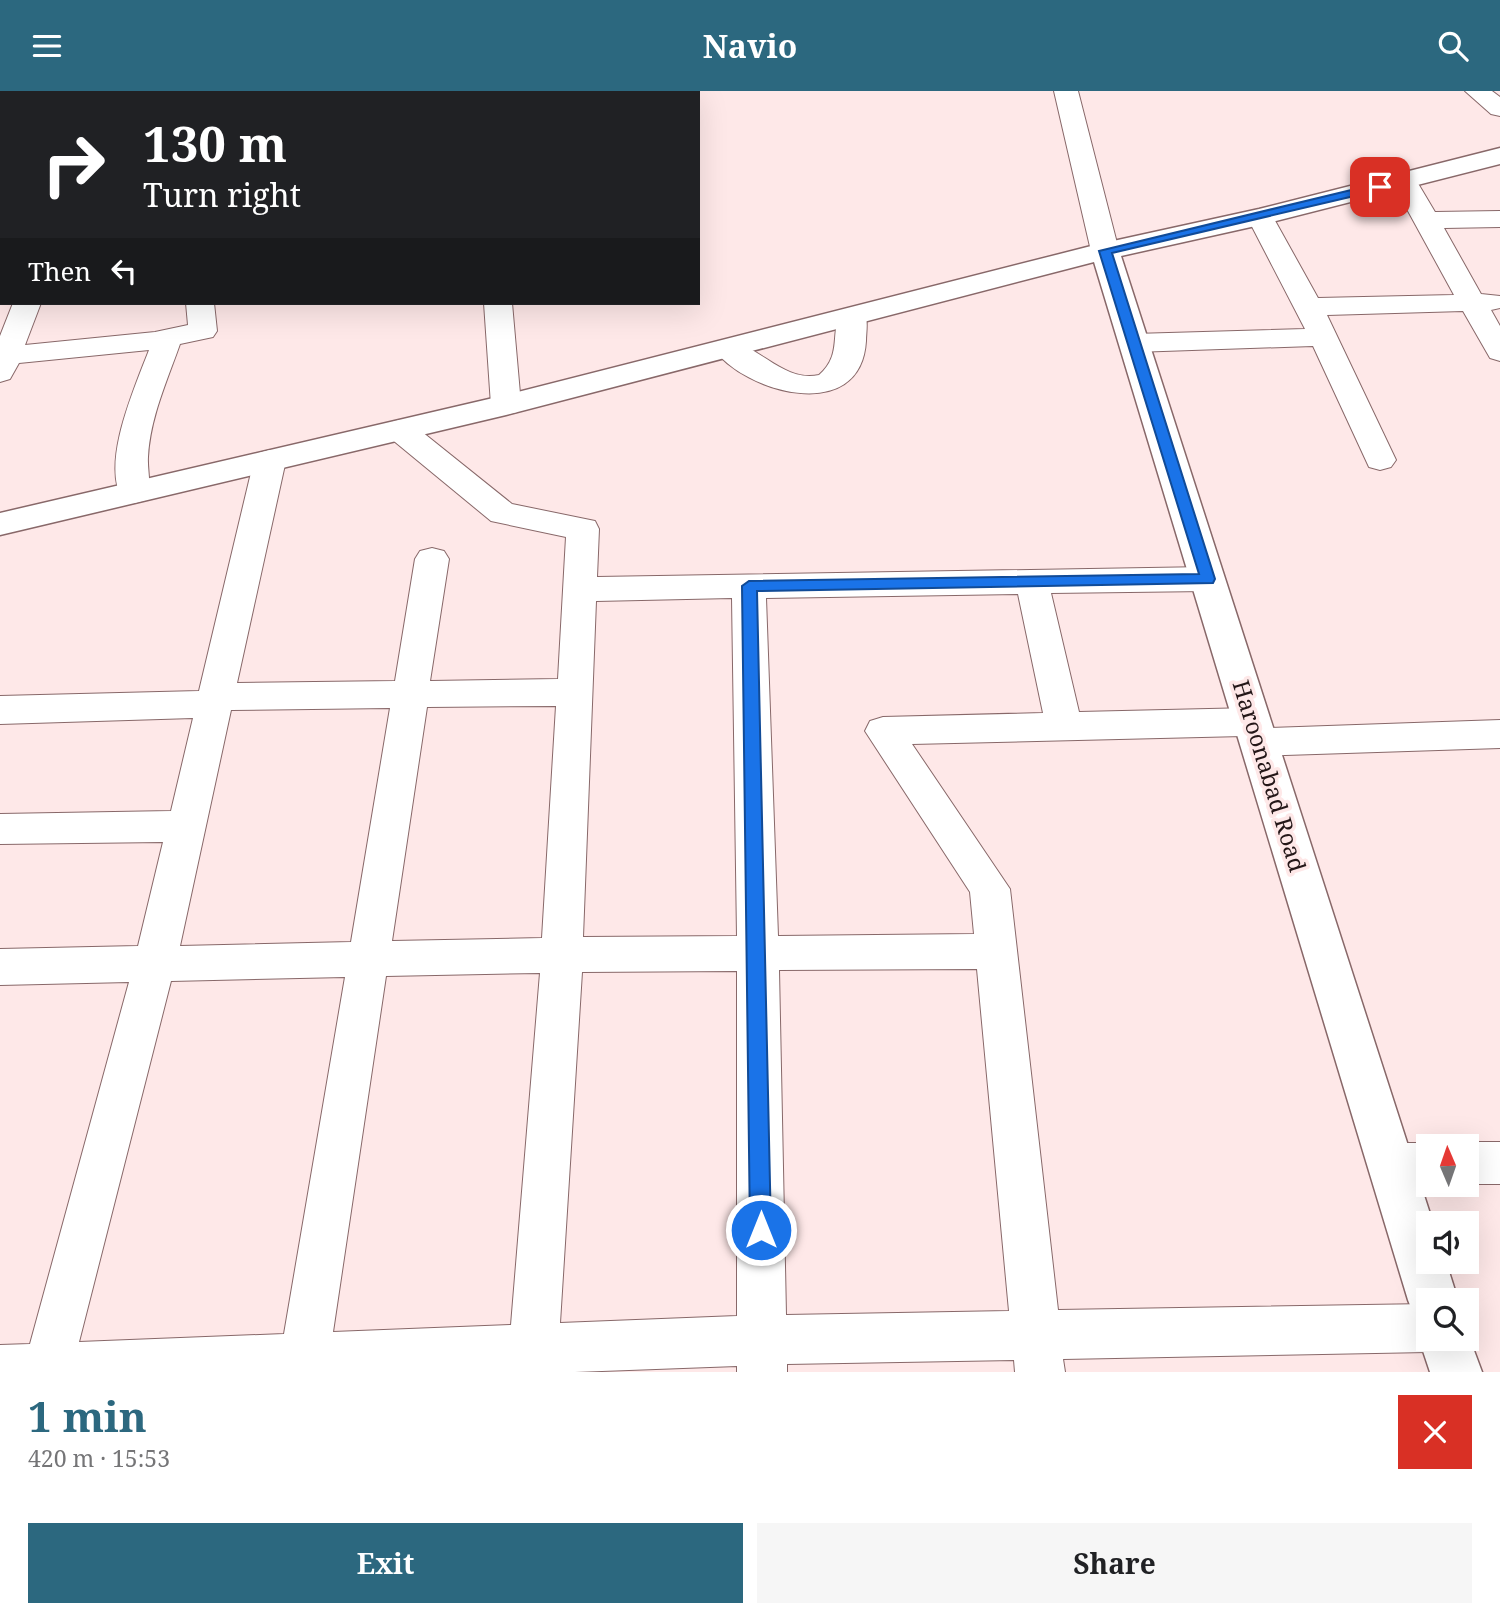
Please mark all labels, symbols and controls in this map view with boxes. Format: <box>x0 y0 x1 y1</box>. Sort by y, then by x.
text: Navio <box>703 24 797 67</box>
icon: menu <box>28 27 66 65</box>
icon: search <box>1434 27 1472 65</box>
text: 130 m <box>143 110 287 176</box>
icon: right <box>28 119 119 210</box>
pin <box>1350 157 1410 217</box>
icon: arrive <box>1361 168 1399 206</box>
text: Turn right <box>143 173 301 216</box>
icon: left <box>105 252 143 290</box>
text: Then <box>28 253 91 289</box>
street label: Haroonabad Road <box>1226 676 1314 876</box>
north arrow <box>1416 1134 1479 1197</box>
map controls <box>1416 1134 1479 1351</box>
position arrow <box>724 1193 798 1267</box>
button: sound <box>1416 1211 1479 1274</box>
button: search <box>1416 1288 1479 1351</box>
text: 1 min <box>28 1387 147 1444</box>
button: close <box>1398 1395 1472 1469</box>
text: 420 m · 15:53 <box>28 1442 170 1474</box>
button: Exit <box>28 1523 743 1603</box>
button: Share <box>757 1523 1472 1603</box>

